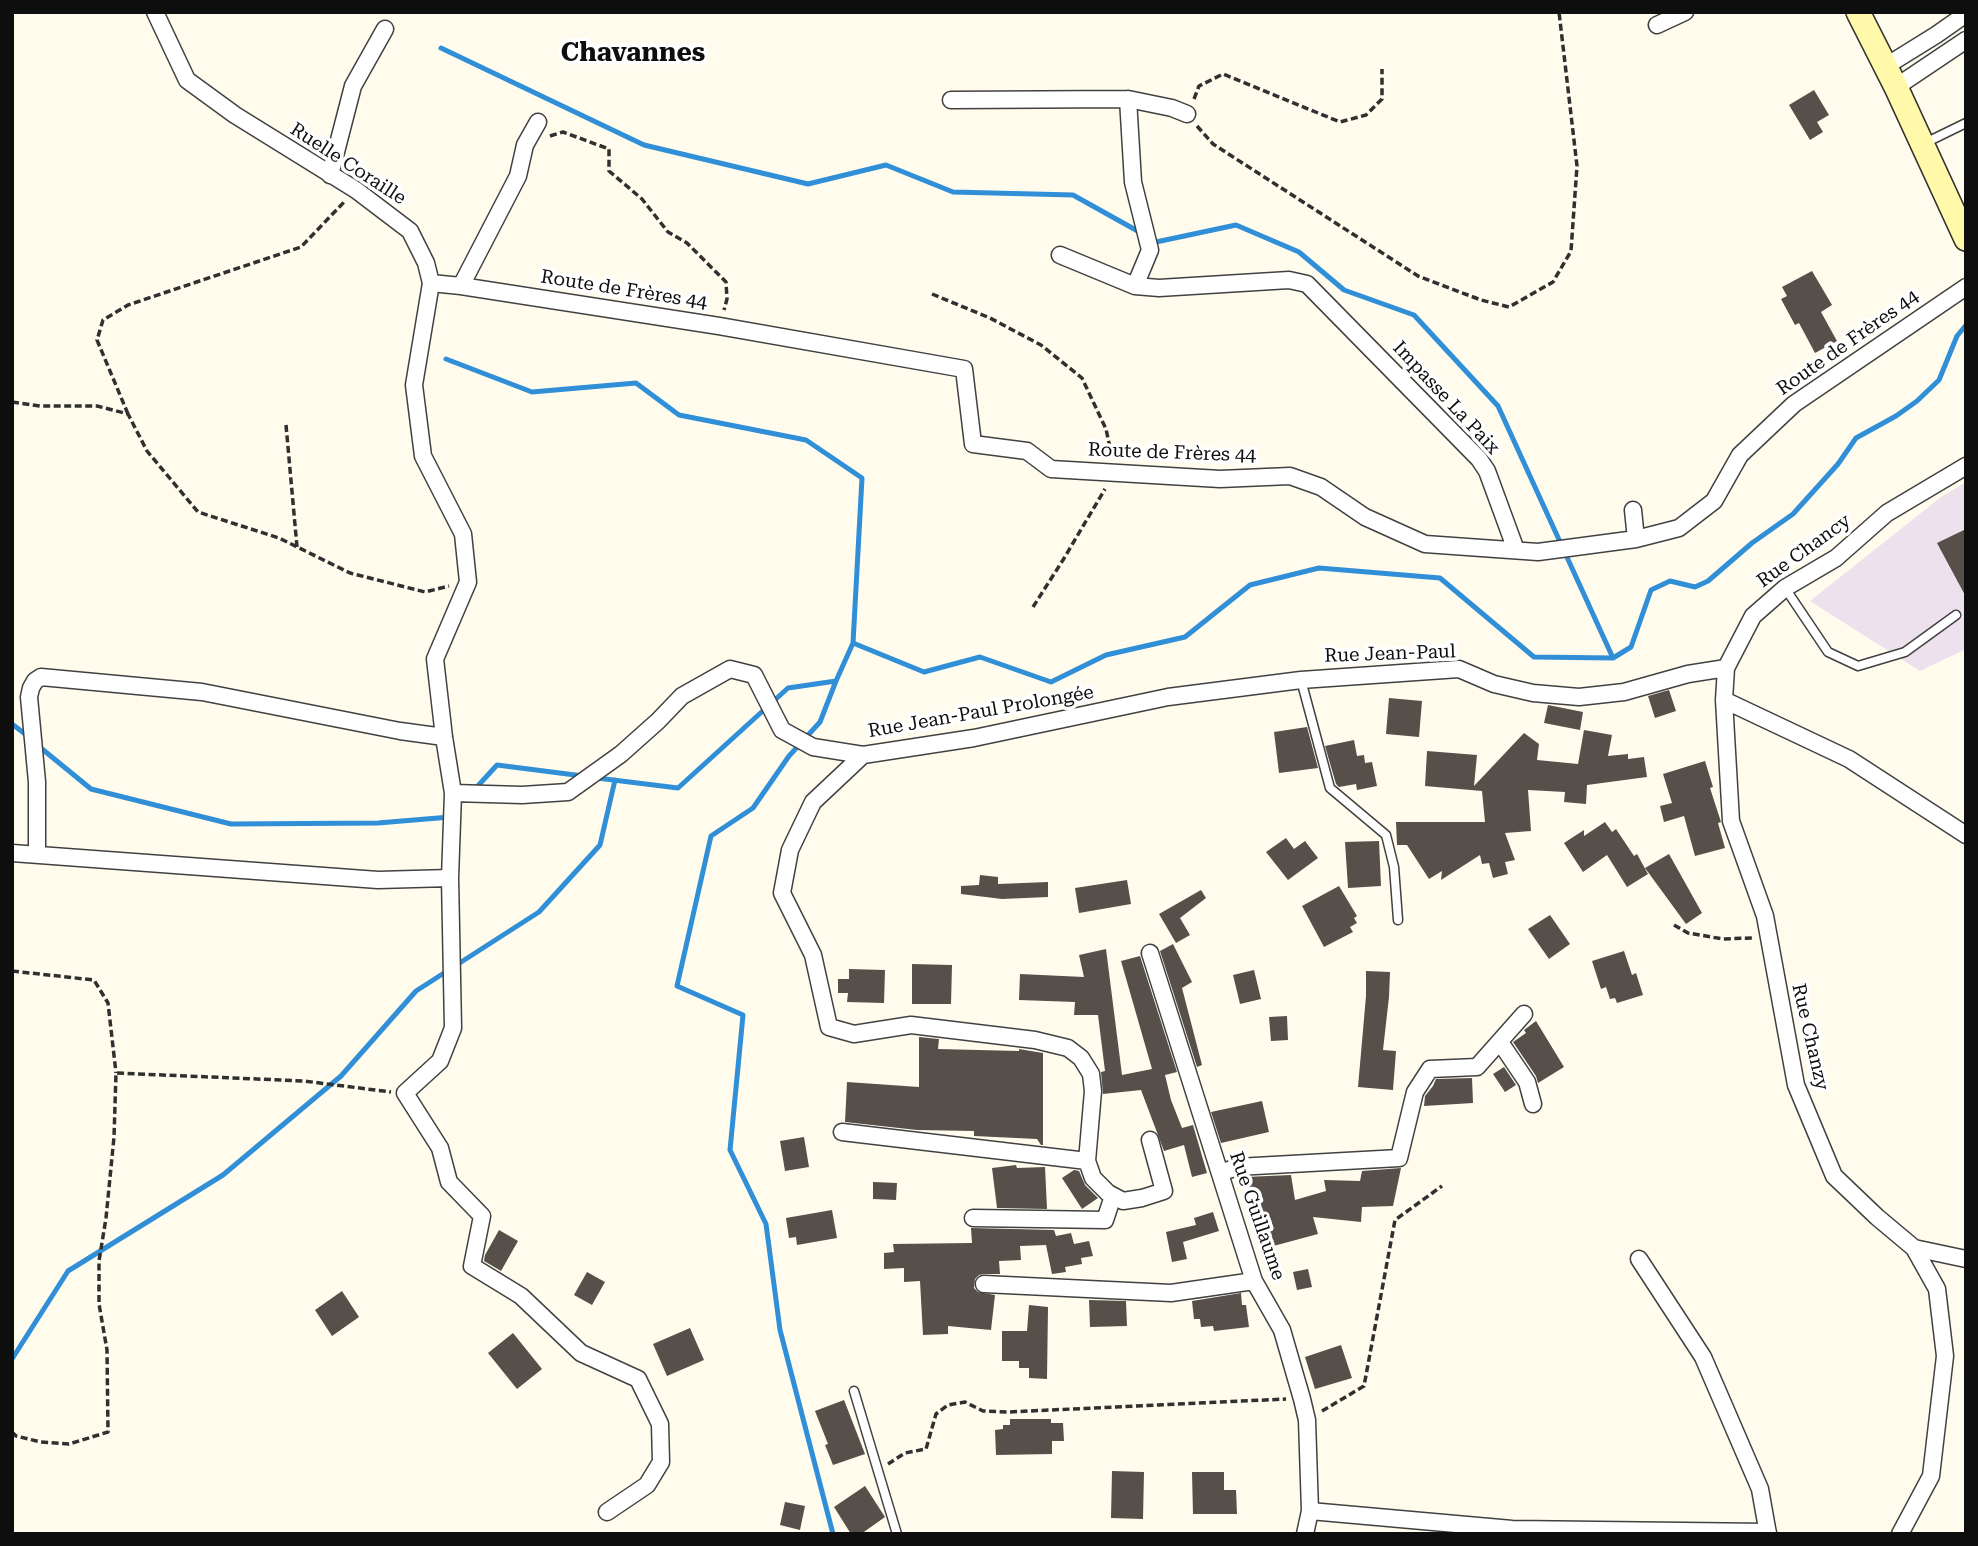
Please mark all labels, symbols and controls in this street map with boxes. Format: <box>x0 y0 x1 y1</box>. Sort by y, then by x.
district label: Chavannes <box>561 37 705 69</box>
street label: Ruelle Coraille <box>286 118 410 210</box>
street label: Route de Frères 44 <box>539 266 709 314</box>
street label: Route de Frères 44 <box>1772 285 1924 401</box>
street label: Impasse La Paix <box>1388 337 1504 459</box>
street label: Route de Frères 44 <box>1087 439 1257 467</box>
street label: Rue Chancy <box>1753 509 1855 593</box>
street label: Rue Jean-Paul <box>1324 640 1456 668</box>
street label: Rue Jean-Paul Prolongée <box>866 681 1096 743</box>
street label: Rue Chanzy <box>1787 981 1833 1093</box>
street label: Rue Guillaume <box>1224 1149 1290 1283</box>

